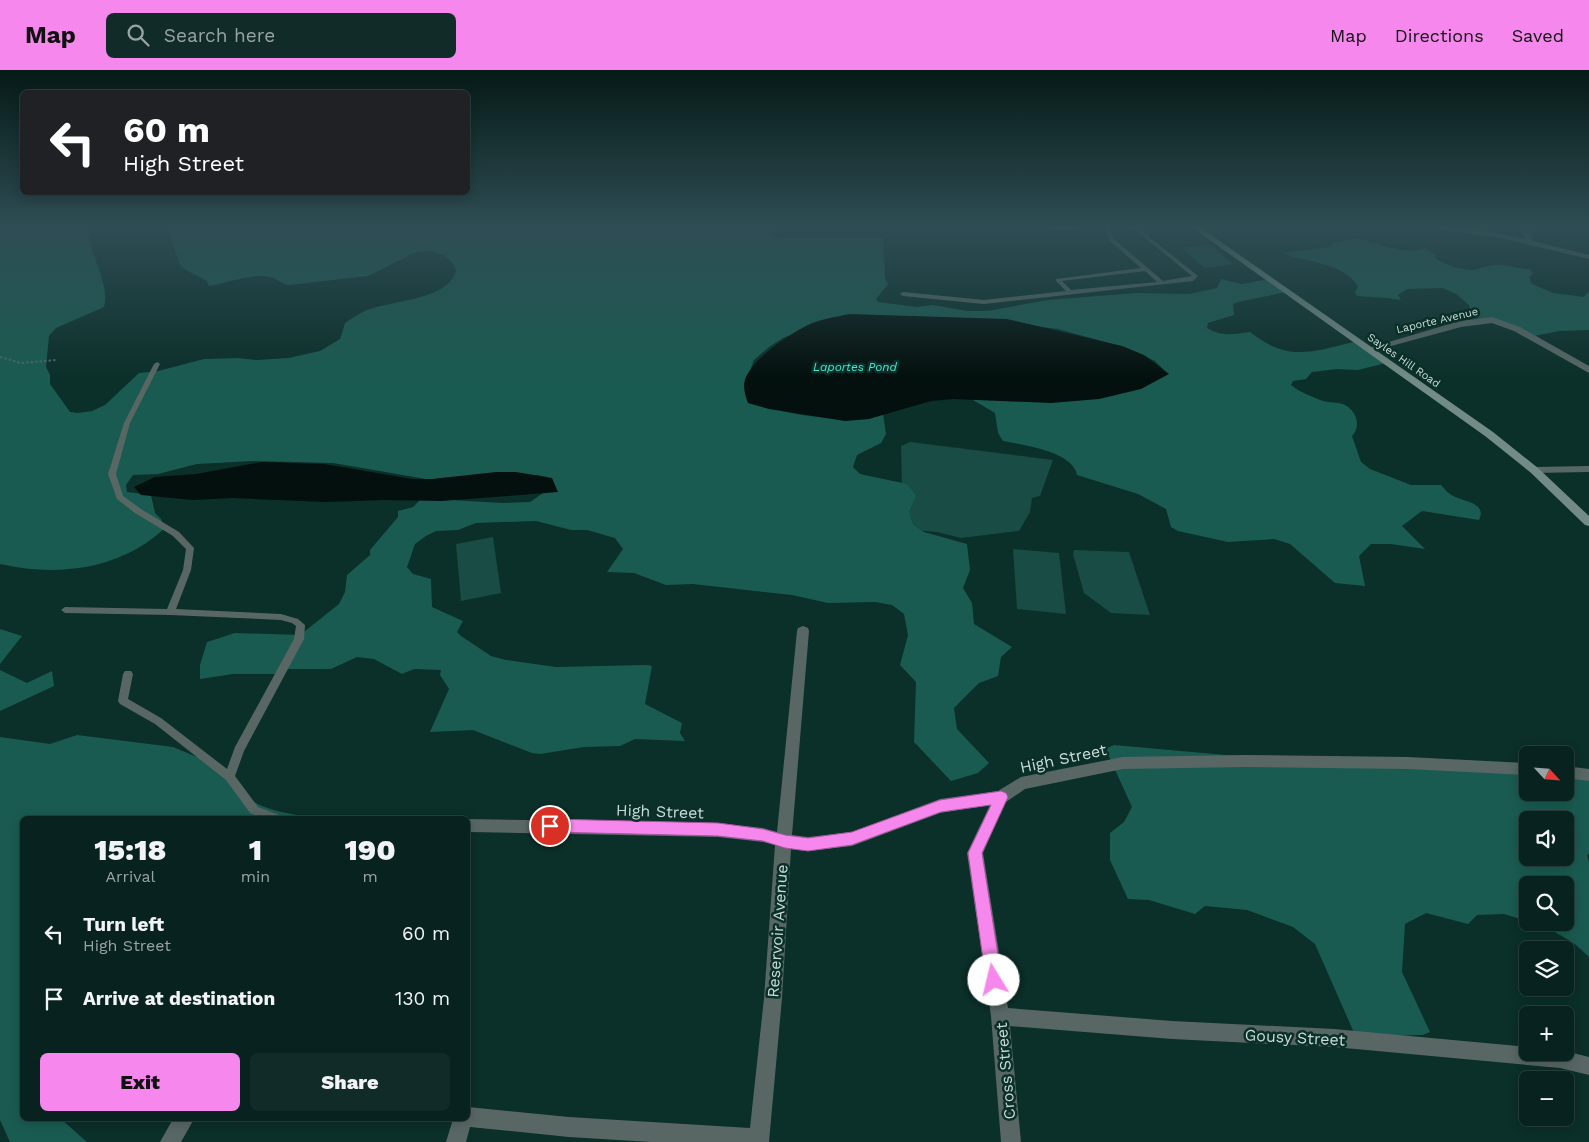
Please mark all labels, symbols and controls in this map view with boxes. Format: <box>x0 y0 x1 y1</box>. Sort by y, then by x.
search box <box>106 13 456 58</box>
text: Map <box>25 21 76 49</box>
icon: search <box>124 21 152 49</box>
text: Search here <box>164 24 275 47</box>
text: Map <box>1330 25 1367 46</box>
text: Directions <box>1395 25 1484 46</box>
text: Saved <box>1512 25 1564 46</box>
text: 60 m <box>123 109 210 151</box>
icon: left <box>40 110 105 175</box>
text: High Street <box>123 151 244 176</box>
street label: Laporte Avenue <box>1395 305 1479 336</box>
street label: Sayles Hill Road <box>1365 330 1443 390</box>
water label: Laportes Pond <box>813 360 897 374</box>
street label: High Street <box>1018 740 1108 777</box>
north arrow <box>1519 746 1574 801</box>
map controls <box>1519 746 1574 1126</box>
street label: High Street <box>616 800 705 823</box>
pin <box>529 805 571 847</box>
button: sound <box>1519 811 1574 866</box>
icon: arrive <box>536 812 564 840</box>
text: 15:18 <box>94 832 167 867</box>
text: 1 <box>249 832 262 867</box>
text: 190 <box>344 832 396 867</box>
street label: Reservoir Avenue <box>763 864 792 998</box>
text: Arrival <box>105 867 155 886</box>
text: min <box>241 867 270 886</box>
text: m <box>362 867 378 886</box>
button: search <box>1519 876 1574 931</box>
text: Turn left <box>83 913 164 936</box>
icon: left <box>40 920 68 948</box>
text: 60 m <box>402 922 450 945</box>
text: High Street <box>83 936 171 955</box>
button: layers <box>1519 941 1574 996</box>
position arrow <box>967 953 1019 1005</box>
icon: arrive <box>40 985 68 1013</box>
text: Arrive at destination <box>83 987 275 1010</box>
text: 130 m <box>395 987 450 1010</box>
button: + <box>1519 1006 1574 1061</box>
street label: Cross Street <box>992 1021 1019 1120</box>
street label: Gousy Street <box>1244 1025 1346 1050</box>
button: Exit <box>40 1053 240 1111</box>
button: Share <box>250 1053 450 1111</box>
button: − <box>1519 1071 1574 1126</box>

